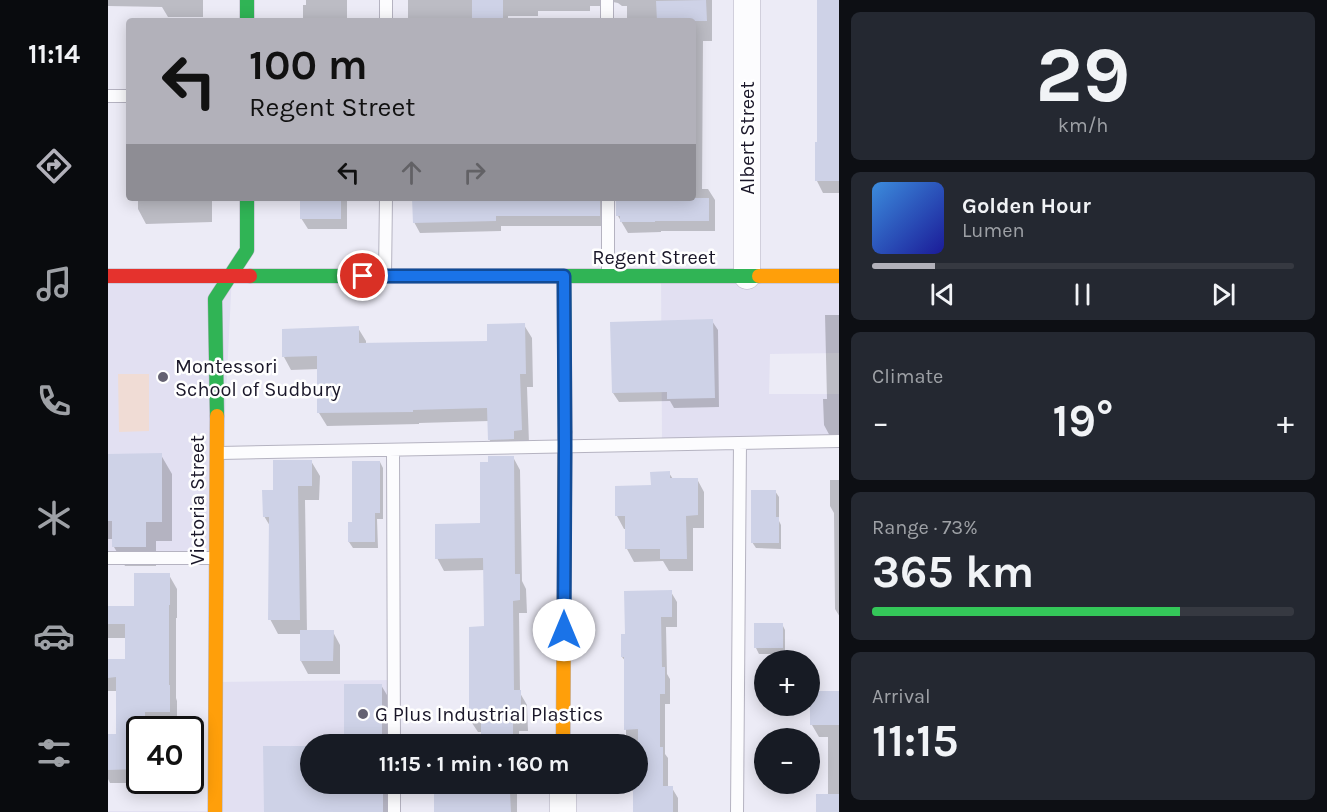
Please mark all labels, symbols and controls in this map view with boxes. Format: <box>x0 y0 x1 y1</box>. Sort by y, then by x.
text: 29 <box>1036 29 1130 121</box>
text: 11:14 <box>28 38 80 70</box>
text: 100 m <box>249 40 368 90</box>
icon: left <box>150 42 228 120</box>
street label: Albert Street <box>736 81 759 195</box>
text: Regent Street <box>249 91 415 123</box>
text: km/h <box>1058 114 1108 137</box>
icon: directions <box>33 145 75 187</box>
icon: left <box>332 156 365 189</box>
icon: ahead <box>395 156 428 189</box>
icon: right <box>458 156 491 189</box>
text: Golden Hour <box>962 193 1091 219</box>
text: Lumen <box>962 219 1025 242</box>
street label: Regent Street <box>592 246 716 269</box>
pin <box>337 250 388 301</box>
icon: arrive <box>346 259 379 292</box>
icon: music <box>33 263 75 305</box>
icon: previous <box>926 278 959 311</box>
icon: pause <box>1066 278 1099 311</box>
icon: next <box>1207 278 1240 311</box>
place label: Montessori School of Sudbury <box>175 355 341 401</box>
text: Climate <box>872 365 943 388</box>
marker: Montessori School of Sudbury <box>156 370 170 384</box>
icon: phone <box>33 380 75 422</box>
text: 19° <box>1053 395 1113 447</box>
text: − <box>872 403 889 441</box>
text: + <box>1277 403 1294 441</box>
street label: Victoria Street <box>186 435 209 565</box>
icon: climate <box>33 497 75 539</box>
text: Range · 73% <box>872 516 978 539</box>
text: 365 km <box>872 546 1034 598</box>
position arrow <box>532 598 596 662</box>
icon: car <box>33 615 75 657</box>
map controls <box>754 650 820 794</box>
button: + <box>754 650 820 716</box>
text: Arrival <box>872 685 931 708</box>
place label: G Plus Industrial Plastics <box>375 703 603 726</box>
marker: G Plus Industrial Plastics <box>356 707 370 721</box>
text: 11:15 <box>872 715 958 767</box>
speed limit sign: 40 <box>126 716 204 794</box>
button: − <box>754 728 820 794</box>
icon: filters <box>33 732 75 774</box>
text: 11:15 · 1 min · 160 m <box>379 751 569 777</box>

